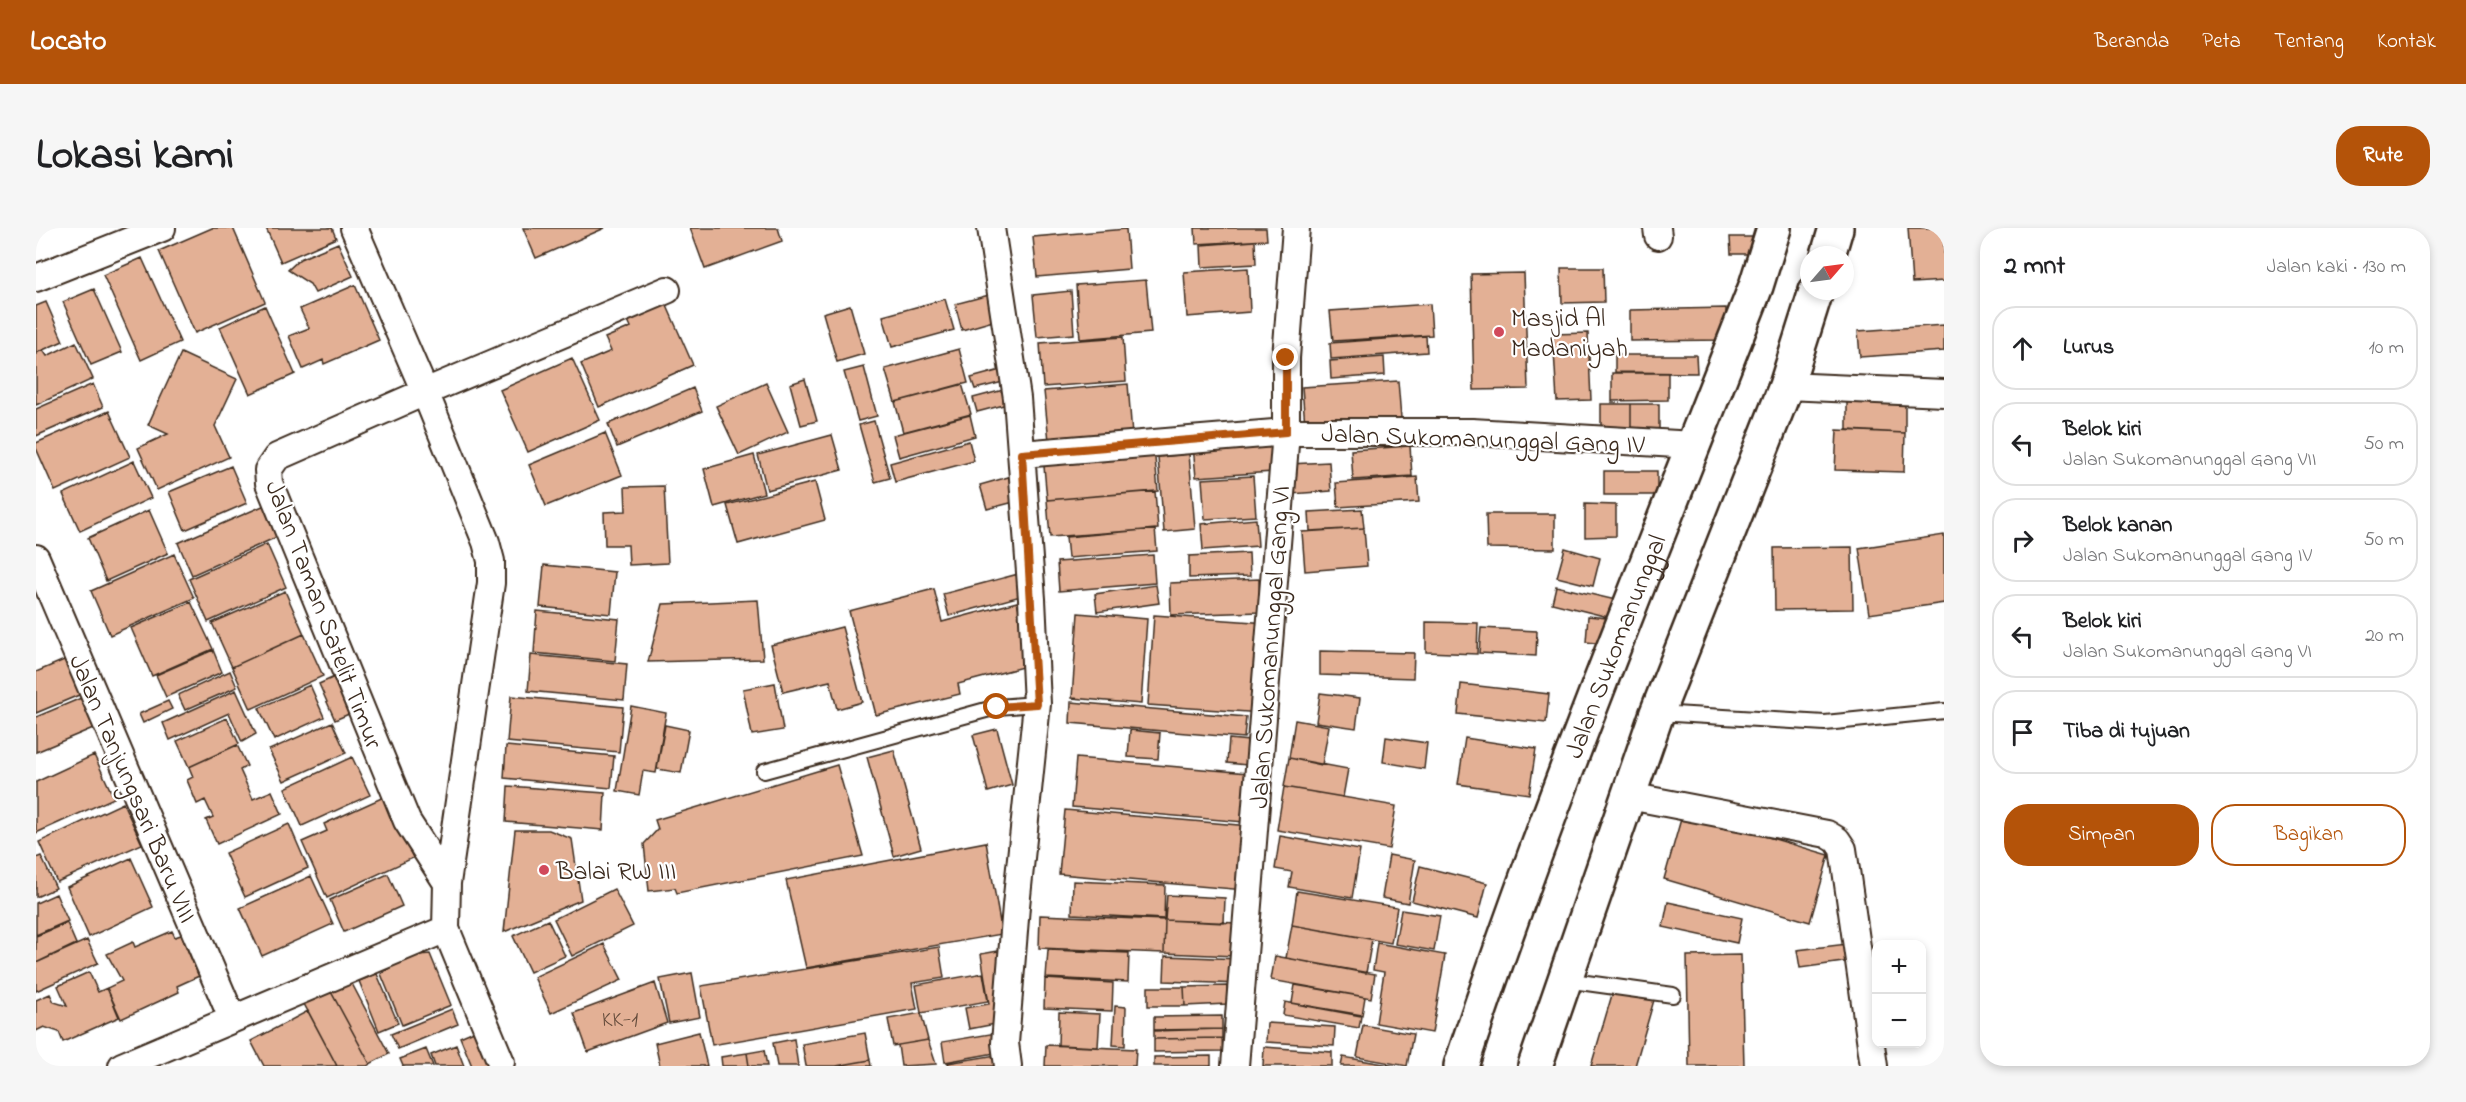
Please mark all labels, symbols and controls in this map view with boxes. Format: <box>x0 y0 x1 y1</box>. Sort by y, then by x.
text: Locato <box>30 22 106 63</box>
text: Beranda <box>2094 27 2169 57</box>
text: Peta <box>2202 27 2241 57</box>
text: Tentang <box>2274 27 2344 57</box>
text: Kontak <box>2377 27 2436 57</box>
text: Lokasi kami <box>36 126 234 187</box>
button: Rute <box>2336 126 2430 186</box>
north arrow <box>1800 246 1854 300</box>
text: 2 mnt <box>2004 248 2065 286</box>
text: Jalan kaki · 130 m <box>2266 253 2406 282</box>
place label: Masjid Al Madaniyah <box>1511 301 1628 369</box>
marker: Masjid Al Madaniyah <box>1492 325 1506 339</box>
icon: ahead <box>2006 332 2039 365</box>
text: Lurus <box>2063 332 2114 364</box>
text: 10 m <box>2368 334 2404 363</box>
route end <box>1272 344 1298 370</box>
text: Belok kiri <box>2063 414 2142 446</box>
street label: Jalan Sukomanunggal Gang IV <box>1321 416 1646 466</box>
icon: left <box>2006 428 2039 461</box>
text: 50 m <box>2363 430 2404 459</box>
text: Jalan Sukomanunggal Gang VII <box>2063 446 2317 475</box>
street label: Jalan Taman Satelit Timur <box>253 475 391 756</box>
street label: Jalan Sukomanunggal Gang VI <box>1242 485 1302 810</box>
text: Belok kanan <box>2063 510 2172 542</box>
icon: right <box>2006 524 2039 557</box>
text: 50 m <box>2363 526 2404 555</box>
street label: Jalan Sukomanunggal <box>1557 530 1678 765</box>
text: Jalan Sukomanunggal Gang IV <box>2063 542 2312 571</box>
text: Belok kiri <box>2063 606 2142 638</box>
icon: left <box>2006 620 2039 653</box>
text: 20 m <box>2365 622 2404 651</box>
text: Jalan Sukomanunggal Gang VI <box>2063 638 2312 667</box>
street label: Jalan Tanjungsari Baru VIII <box>57 649 205 929</box>
route start <box>983 693 1009 719</box>
icon: arrive <box>2006 716 2039 749</box>
text: Tiba di tujuan <box>2063 716 2190 748</box>
button: Simpan <box>2004 804 2199 866</box>
button: Bagikan <box>2211 804 2406 866</box>
place label: Balai RW III <box>555 854 676 892</box>
marker: Balai RW III <box>537 863 551 877</box>
map controls <box>1872 940 1926 1048</box>
button: + <box>1872 940 1926 994</box>
button: − <box>1872 994 1926 1048</box>
house number: KK-1 <box>602 1005 638 1037</box>

